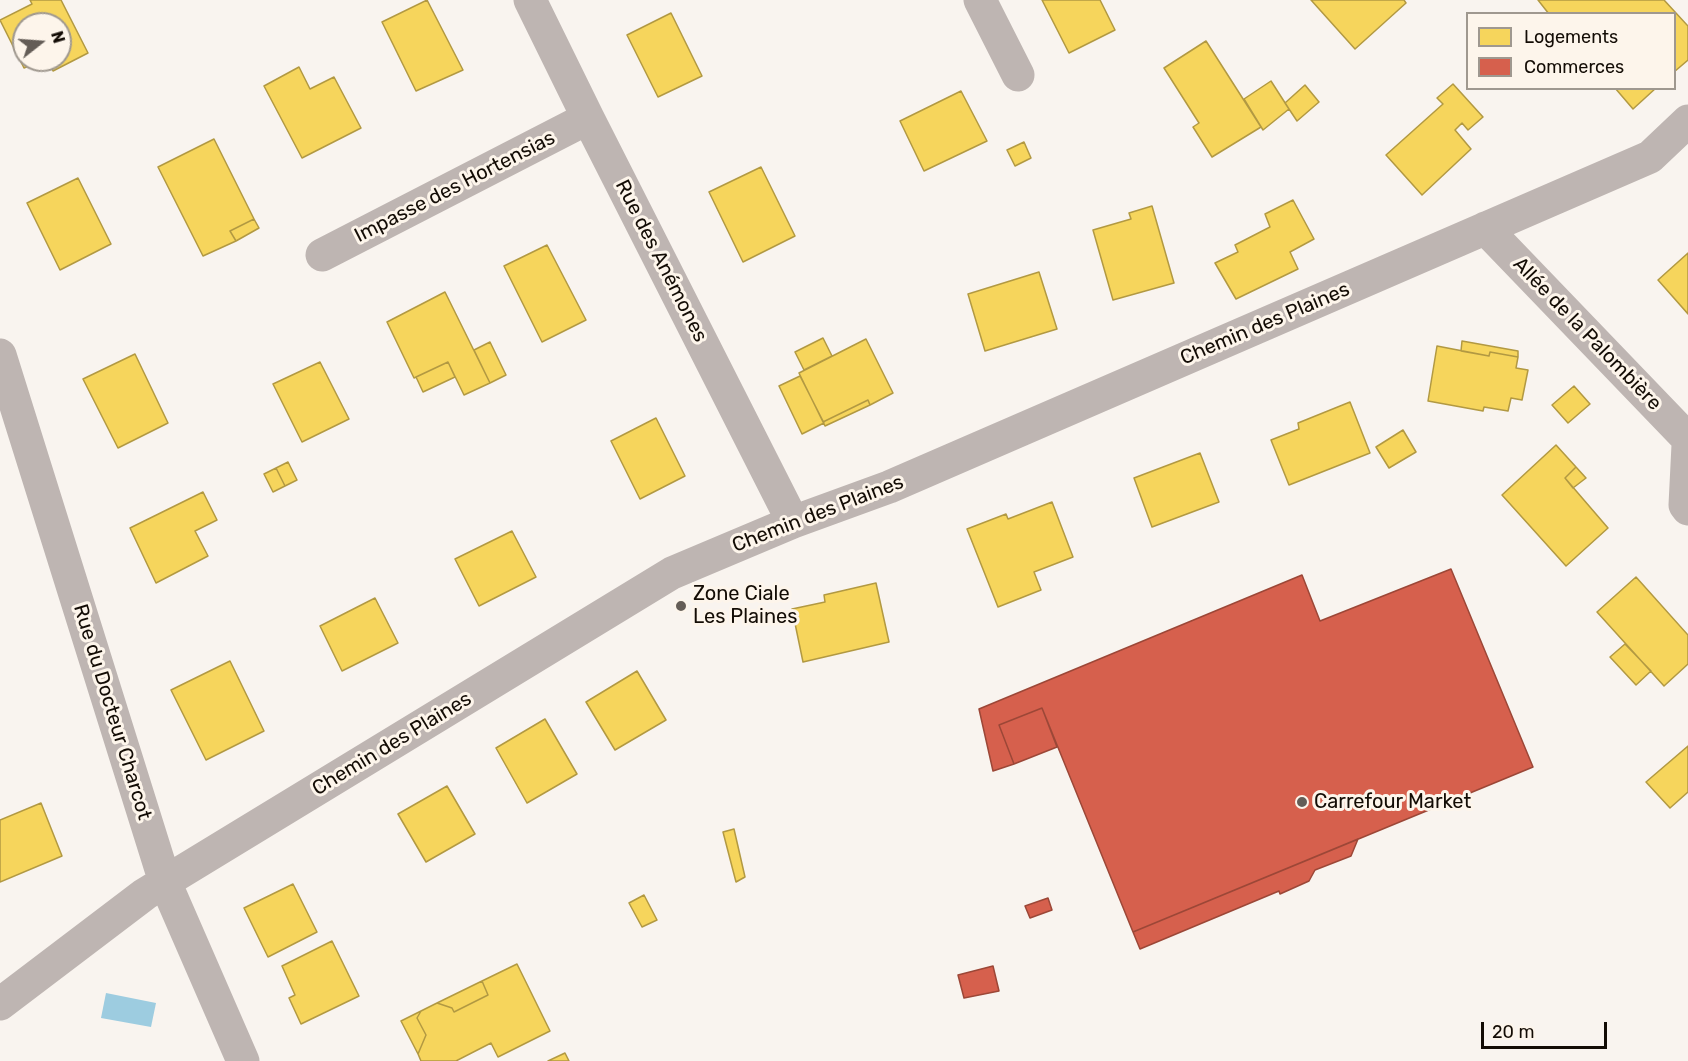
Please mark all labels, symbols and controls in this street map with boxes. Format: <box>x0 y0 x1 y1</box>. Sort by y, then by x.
north arrow <box>12 12 72 72</box>
legend <box>1466 12 1676 90</box>
text: Logements <box>1524 26 1618 48</box>
text: N <box>47 29 69 45</box>
text: Commerces <box>1524 56 1624 78</box>
street label: Impasse des Hortensias <box>351 126 559 248</box>
street label: Rue des Anémones <box>610 176 712 346</box>
street label: Allée de la Palombière <box>1508 252 1666 416</box>
street label: Chemin des Plaines <box>1177 277 1353 371</box>
street label: Chemin des Plaines <box>729 470 907 558</box>
place label: Zone Ciale Les Plaines <box>693 582 797 629</box>
marker: Zone Ciale Les Plaines <box>674 599 688 613</box>
street label: Rue du Docteur Charcot <box>68 601 156 823</box>
street label: Chemin des Plaines <box>308 687 476 801</box>
place label: Carrefour Market <box>1314 790 1471 814</box>
marker: Carrefour Market <box>1295 795 1309 809</box>
scale bar <box>1484 1010 1610 1048</box>
text: 20 m <box>1492 1021 1534 1043</box>

